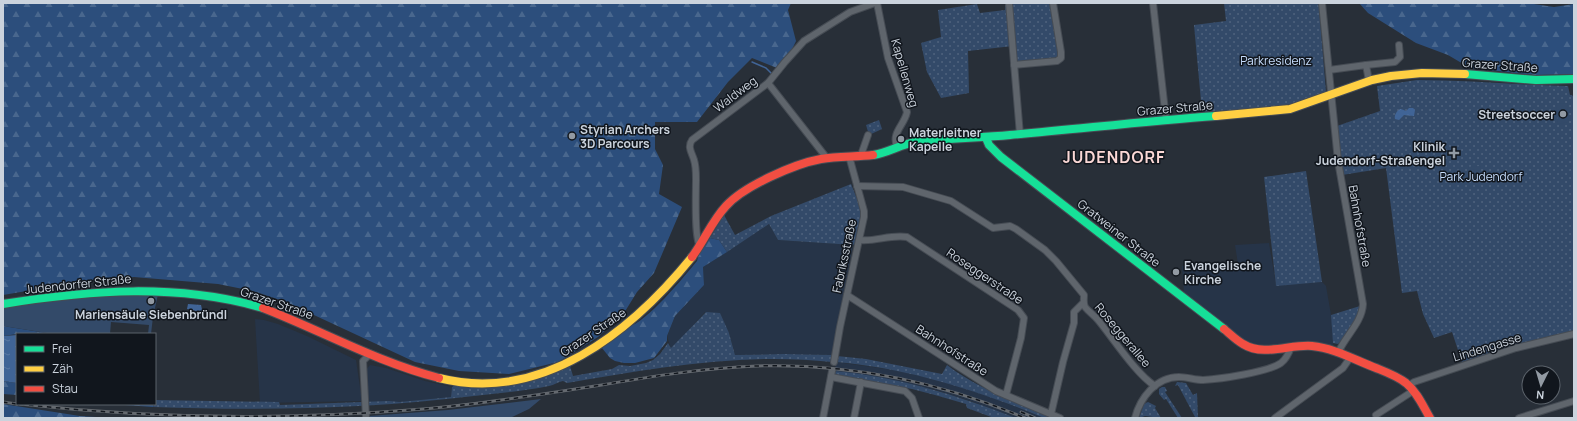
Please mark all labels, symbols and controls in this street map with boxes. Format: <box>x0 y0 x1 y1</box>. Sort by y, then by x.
street label: Kapellenweg <box>887 37 923 109</box>
park label: Parkresidenz <box>1240 52 1312 69</box>
street label: Grazer Straße <box>1462 54 1538 76</box>
street label: Waldweg <box>710 72 760 116</box>
street label: Grazer Straße <box>1136 96 1214 120</box>
place label: Streetsoccer <box>1478 106 1555 123</box>
marker: Streetsoccer <box>1558 109 1568 119</box>
place label: Styrian Archers 3D Parcours <box>580 121 670 152</box>
place label: Materleitner Kapelle <box>909 124 982 155</box>
marker: Styrian Archers 3D Parcours <box>567 131 577 141</box>
marker: Materleitner Kapelle <box>896 134 906 144</box>
place label: Klinik Judendorf-Straßengel <box>1316 138 1446 169</box>
district label: JUDENDORF <box>1063 146 1165 168</box>
marker: Klinik Judendorf-Straßengel <box>1448 147 1460 159</box>
park label: Park Judendorf <box>1440 168 1523 185</box>
street label: Bahnhofstraße <box>1344 184 1376 268</box>
street label: Gratweiner Straße <box>1074 195 1164 271</box>
street label: Fabriksstraße <box>828 218 860 294</box>
street label: Roseggerstraße <box>943 244 1027 308</box>
place label: Evangelische Kirche <box>1184 257 1261 288</box>
marker: Evangelische Kirche <box>1171 267 1181 277</box>
street label: Judendorfer Straße <box>24 270 132 298</box>
street label: Grazer Straße <box>238 283 316 323</box>
marker: Mariensäule Siebenbründl <box>146 296 156 306</box>
street label: Roseggerallee <box>1091 299 1155 371</box>
street label: Grazer Straße <box>557 304 629 360</box>
place label: Mariensäule Siebenbründl <box>75 306 227 323</box>
street label: Bahnhofstraße <box>913 320 991 380</box>
street label: Lindengasse <box>1451 329 1523 365</box>
legend <box>16 333 156 405</box>
text: Frei <box>52 340 72 357</box>
text: Zäh <box>52 360 73 377</box>
north arrow <box>1521 365 1561 405</box>
text: Stau <box>52 380 78 397</box>
text: N <box>1535 388 1545 403</box>

